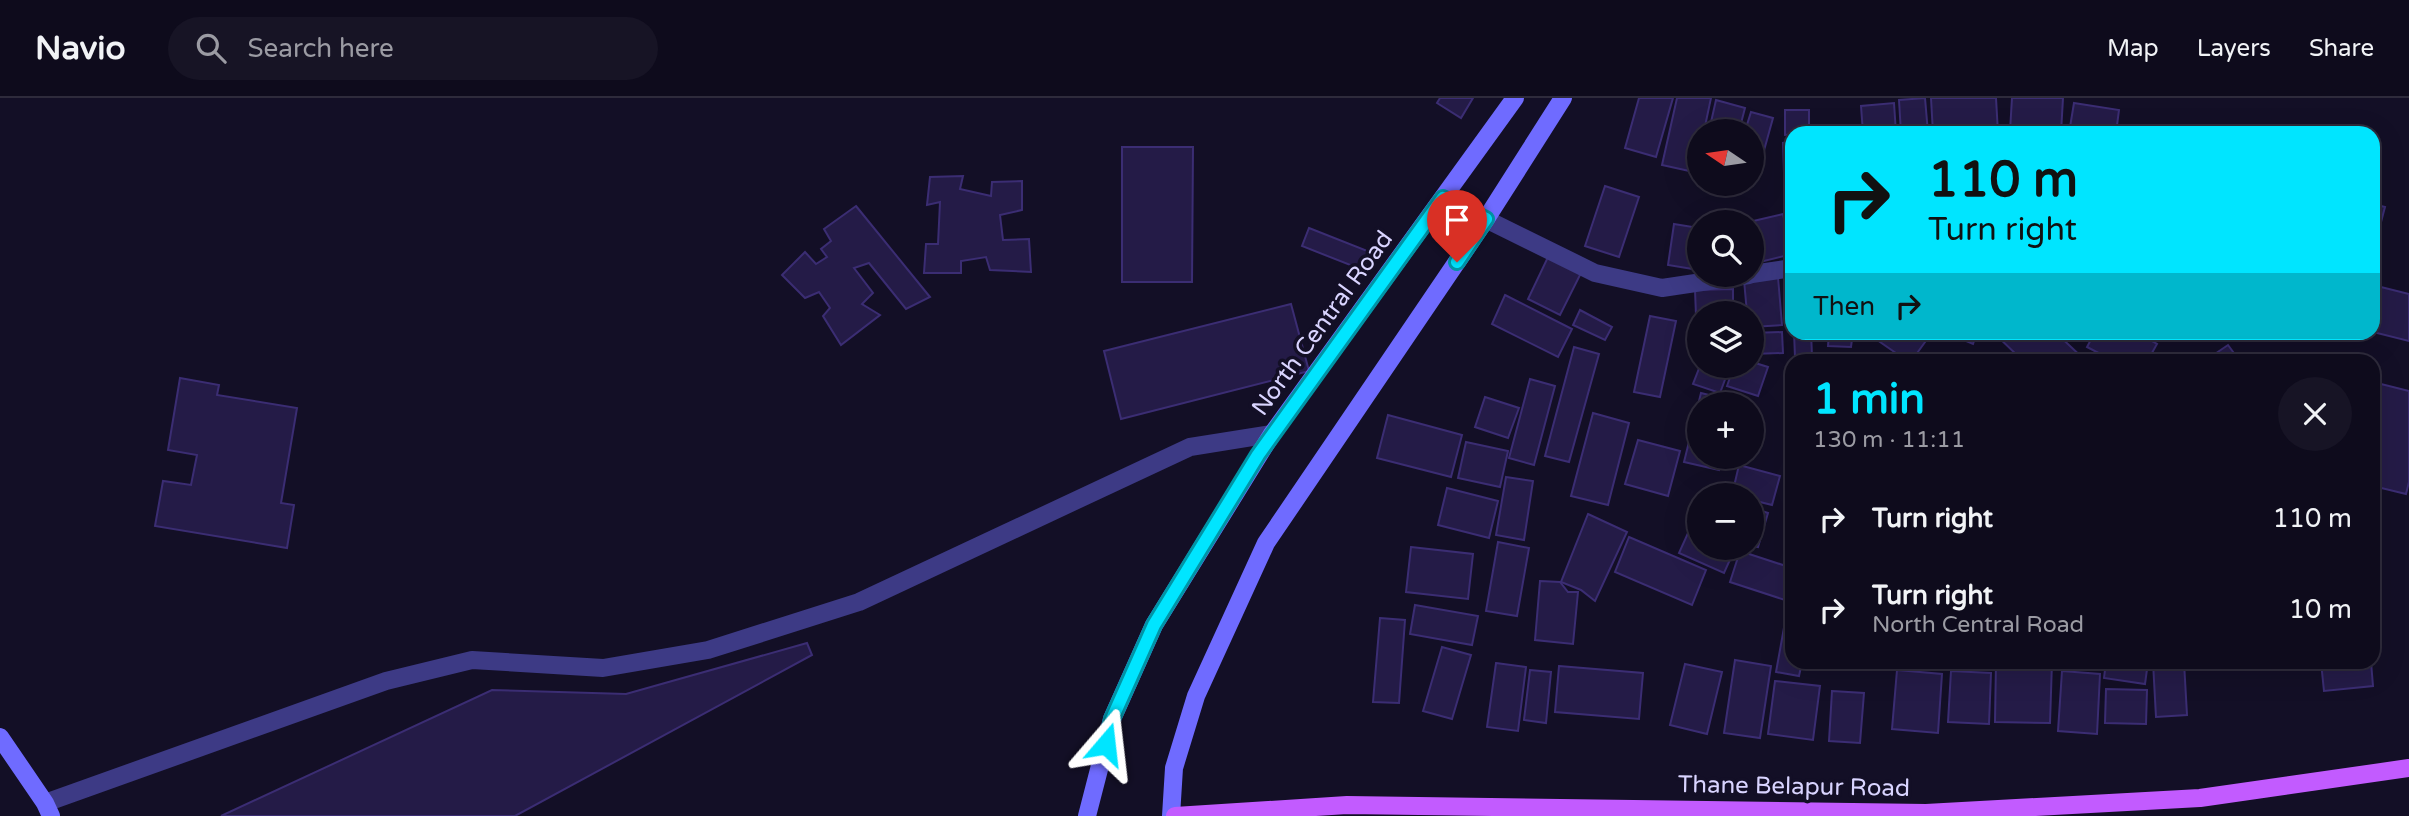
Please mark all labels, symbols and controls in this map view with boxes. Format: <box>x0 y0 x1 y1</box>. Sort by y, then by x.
search box <box>168 17 658 80</box>
text: Navio <box>35 29 126 68</box>
icon: search <box>192 29 230 67</box>
text: Search here <box>248 33 394 64</box>
text: Map <box>2107 34 2159 63</box>
text: Layers <box>2197 34 2271 63</box>
text: Share <box>2309 34 2374 63</box>
north arrow <box>1687 119 1764 196</box>
map controls <box>1687 119 1764 560</box>
text: 110 m <box>1928 151 2078 210</box>
icon: right <box>1813 154 1904 245</box>
pin <box>1427 190 1487 262</box>
icon: arrive <box>1438 201 1476 239</box>
button: search <box>1687 210 1764 287</box>
text: Turn right <box>1928 211 2077 249</box>
street label: North Central Road <box>1246 225 1399 421</box>
icon: right <box>1889 287 1927 325</box>
text: Then <box>1813 291 1875 322</box>
button: layers <box>1687 301 1764 378</box>
text: 1 min <box>1813 374 1925 425</box>
button: close <box>2278 377 2352 451</box>
button: + <box>1687 392 1764 469</box>
text: 130 m · 11:11 <box>1813 426 1965 454</box>
button: − <box>1687 483 1764 560</box>
icon: right <box>1813 500 1851 538</box>
text: Turn right <box>1872 503 1993 534</box>
text: 110 m <box>2272 503 2352 534</box>
text: Turn right <box>1872 580 1993 611</box>
icon: right <box>1813 591 1851 629</box>
text: 10 m <box>2289 594 2352 625</box>
text: North Central Road <box>1872 611 2084 639</box>
position arrow <box>1069 707 1143 781</box>
street label: Thane Belapur Road <box>1678 770 1910 803</box>

